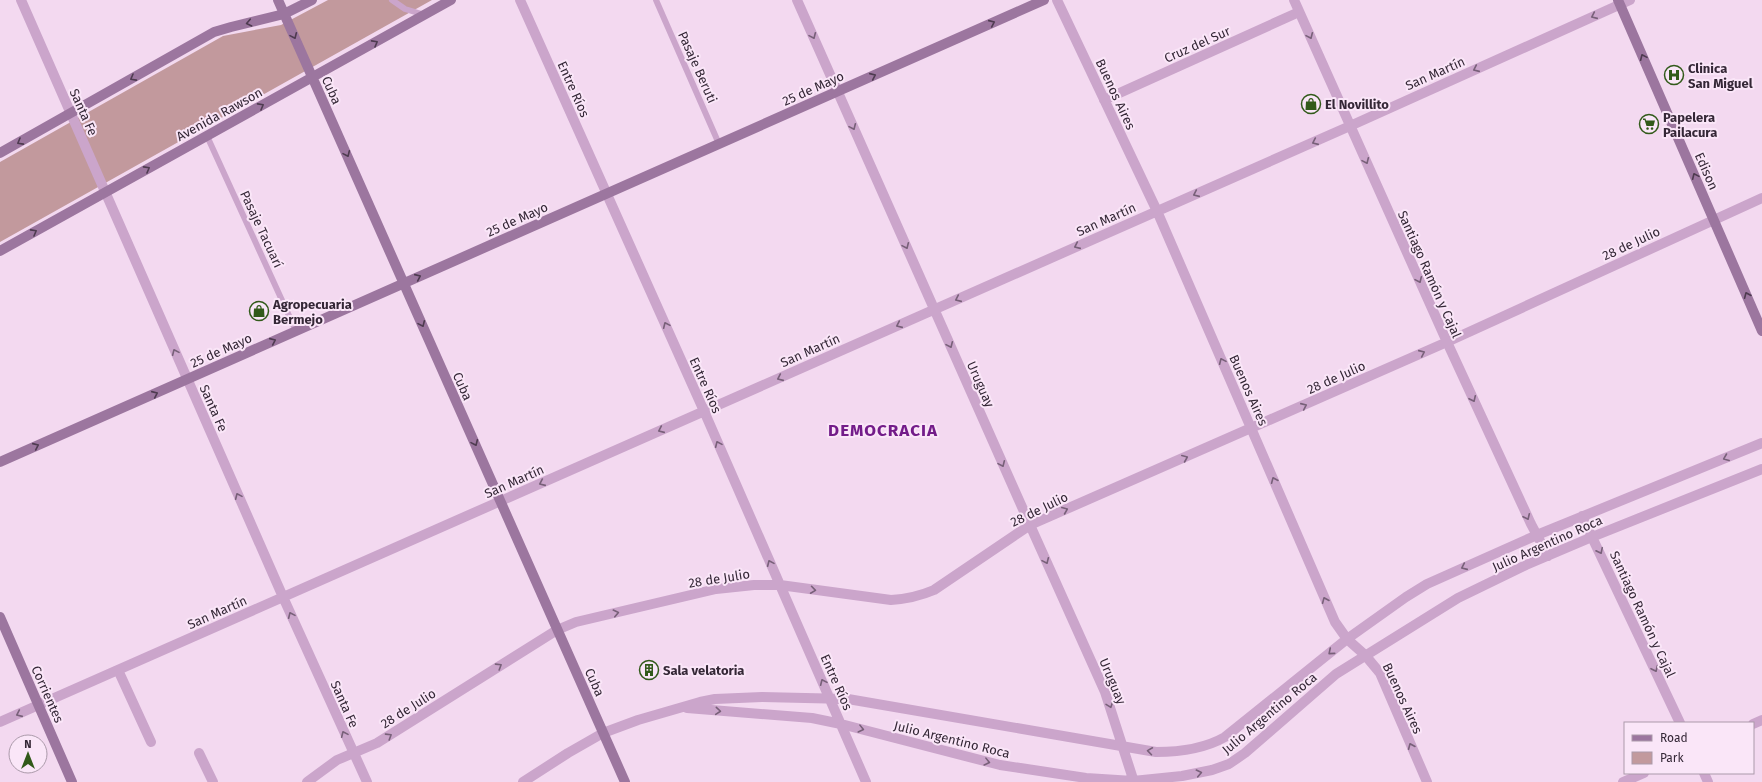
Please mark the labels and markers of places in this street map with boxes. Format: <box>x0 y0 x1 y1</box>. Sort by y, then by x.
place label: Clinica San Miguel <box>1688 61 1753 91</box>
hospital icon: Clinica San Miguel <box>1663 64 1685 86</box>
shop icon: El Novillito <box>1300 93 1322 115</box>
place label: El Novillito <box>1325 97 1389 112</box>
place label: Papelera Pailacura <box>1663 110 1717 140</box>
supermarket icon: Papelera Pailacura <box>1638 113 1660 135</box>
place label: Agropecuaria Bermejo <box>272 297 352 327</box>
shop icon: Agropecuaria Bermejo <box>248 300 270 322</box>
building icon: Sala velatoria <box>638 659 660 681</box>
place label: Sala velatoria <box>663 663 744 678</box>

